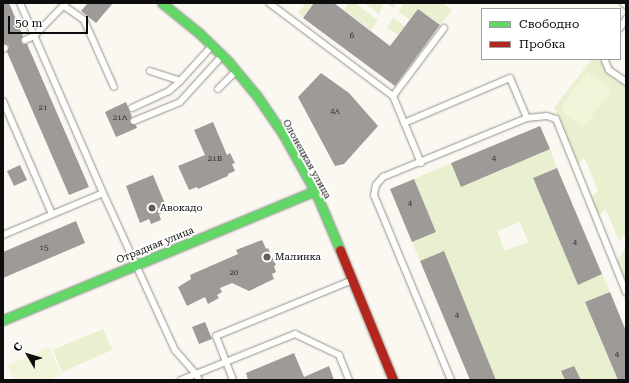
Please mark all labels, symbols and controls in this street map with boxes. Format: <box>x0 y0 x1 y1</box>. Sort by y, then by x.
scale bar <box>10 8 90 34</box>
legend <box>481 8 621 60</box>
text: 50 m <box>15 16 42 30</box>
text: Свободно <box>519 17 579 31</box>
house number: 6 <box>350 31 354 41</box>
text: Пробка <box>519 37 565 51</box>
house number: 21 <box>39 103 47 113</box>
house number: 4А <box>330 107 340 117</box>
house number: 21А <box>113 113 127 123</box>
street label: Олонецкая улица <box>280 117 334 201</box>
house number: 21В <box>208 154 222 164</box>
house number: 4 <box>492 154 496 164</box>
house number: 4 <box>408 199 412 209</box>
place label: Авокадо <box>160 202 203 214</box>
marker: Авокадо <box>147 203 157 213</box>
street label: Отрадная улица <box>115 224 195 266</box>
house number: 4 <box>573 238 577 248</box>
house number: 15 <box>40 243 48 253</box>
place label: Малинка <box>275 251 321 263</box>
marker: Малинка <box>262 252 272 262</box>
house number: 20 <box>230 268 238 278</box>
house number: 4 <box>455 311 459 321</box>
north arrow <box>8 335 48 375</box>
text: С <box>11 340 26 354</box>
house number: 4 <box>615 350 619 360</box>

